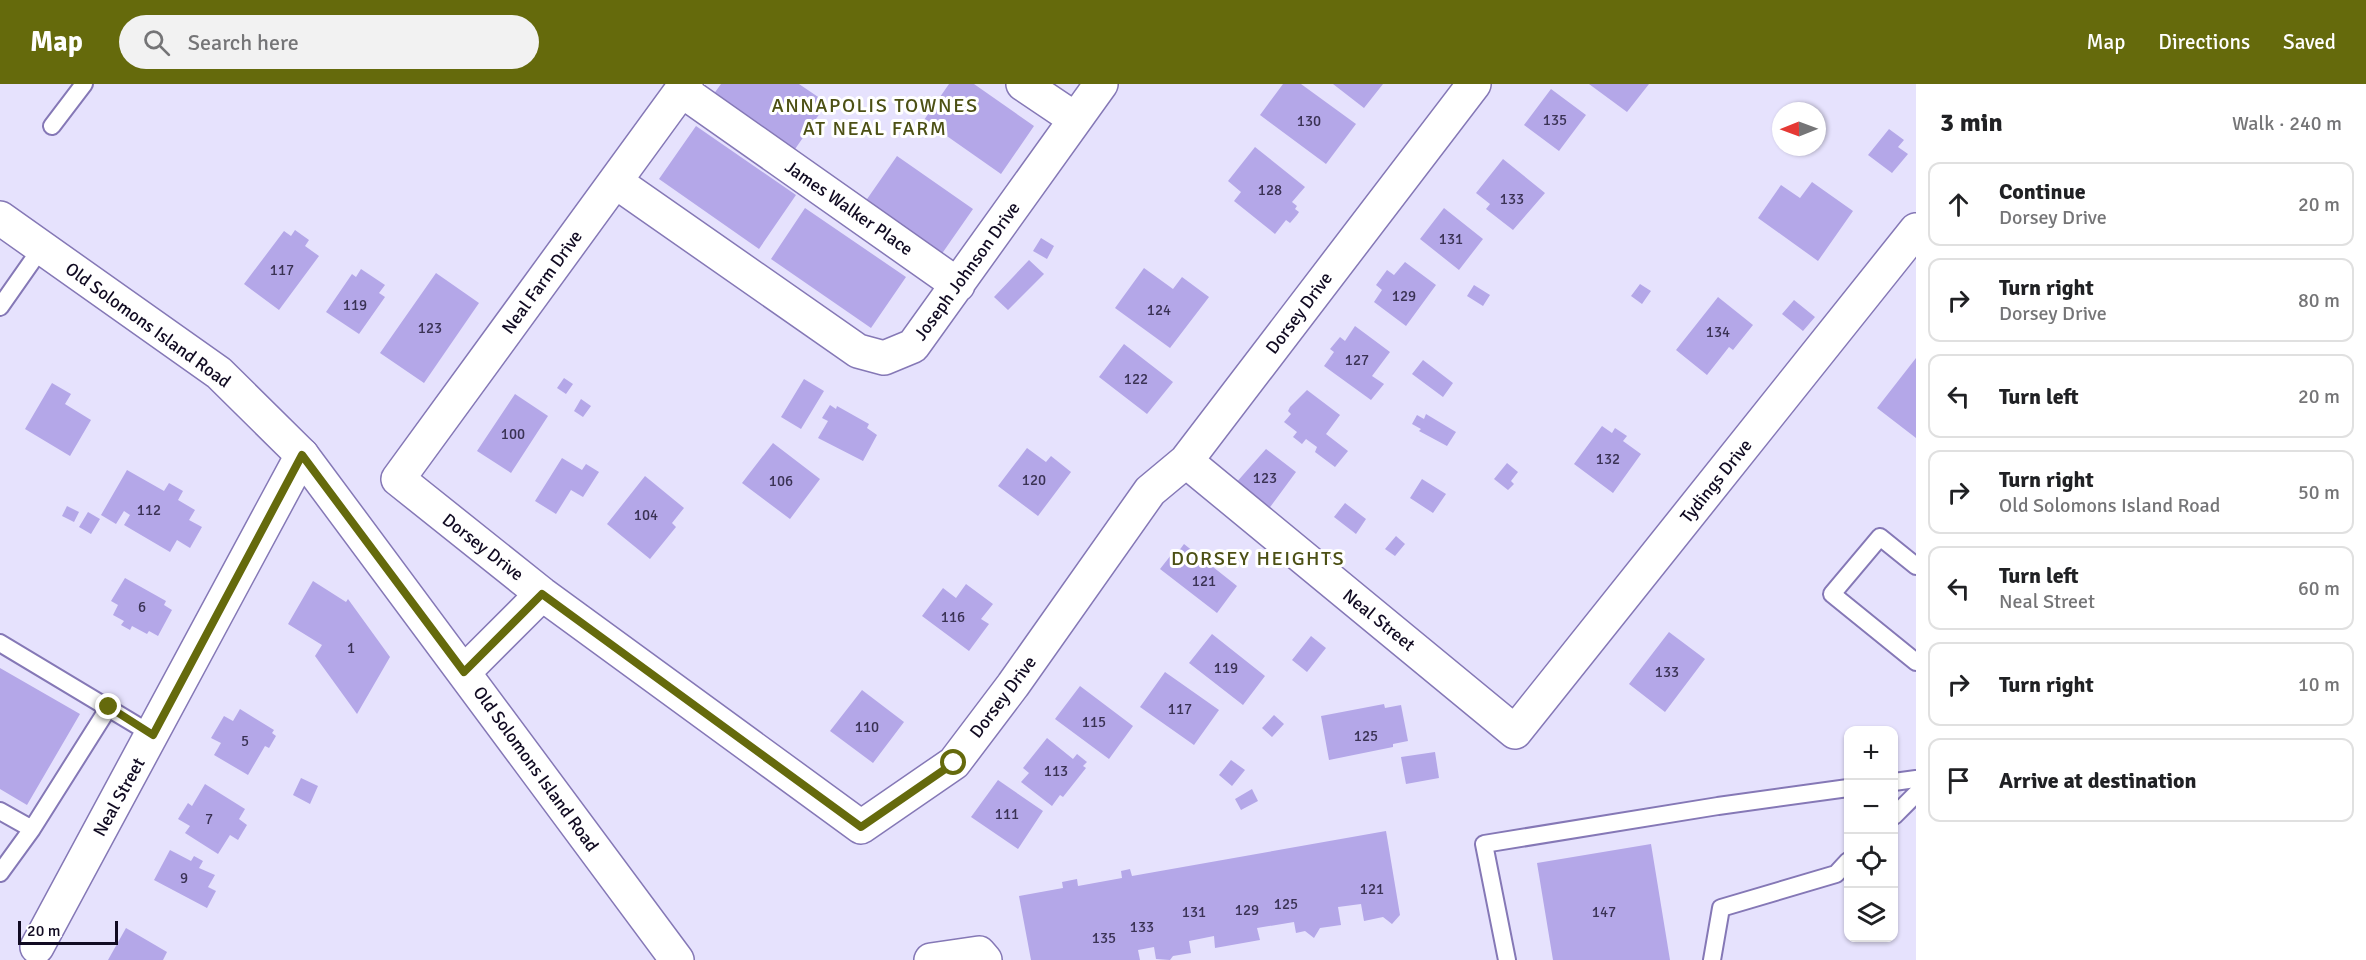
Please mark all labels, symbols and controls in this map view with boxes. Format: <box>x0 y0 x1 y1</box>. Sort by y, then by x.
search box <box>119 15 539 69</box>
text: Map <box>30 25 83 59</box>
icon: search <box>140 26 173 59</box>
text: Search here <box>188 29 299 56</box>
text: Map <box>2087 29 2125 55</box>
text: Directions <box>2158 29 2250 55</box>
text: Saved <box>2283 29 2336 55</box>
district label: ANNAPOLIS TOWNES AT NEAL FARM <box>771 93 979 141</box>
north arrow <box>1772 102 1826 156</box>
text: 3 min <box>1940 107 2003 139</box>
house number: 135 <box>1543 111 1567 129</box>
text: Walk · 240 m <box>2232 111 2342 136</box>
house number: 130 <box>1297 112 1321 130</box>
street label: James Walker Place <box>781 156 917 260</box>
text: Continue <box>1999 178 2086 205</box>
house number: 128 <box>1258 181 1282 199</box>
icon: ahead <box>1942 188 1975 221</box>
house number: 133 <box>1500 190 1524 208</box>
text: 20 m <box>2298 192 2340 217</box>
street label: Joseph Johnson Drive <box>909 197 1025 345</box>
text: Dorsey Drive <box>1999 205 2107 230</box>
street label: Neal Farm Drive <box>497 226 587 338</box>
house number: 131 <box>1439 230 1463 248</box>
street label: Old Solomons Island Road <box>61 258 235 392</box>
house number: 117 <box>270 261 294 279</box>
street label: Dorsey Drive <box>1261 268 1337 358</box>
text: Turn right <box>1999 274 2094 301</box>
icon: right <box>1942 284 1975 317</box>
house number: 129 <box>1392 287 1416 305</box>
text: 80 m <box>2298 288 2340 313</box>
house number: 119 <box>343 296 367 314</box>
house number: 124 <box>1147 301 1171 319</box>
text: Dorsey Drive <box>1999 301 2107 326</box>
house number: 123 <box>418 319 442 337</box>
house number: 134 <box>1706 323 1730 341</box>
house number: 127 <box>1345 351 1369 369</box>
house number: 122 <box>1124 370 1148 388</box>
icon: left <box>1942 380 1975 413</box>
text: Turn left <box>1999 383 2079 410</box>
text: 20 m <box>2298 384 2340 409</box>
house number: 100 <box>501 425 525 443</box>
street label: Tydings Drive <box>1675 435 1757 527</box>
house number: 132 <box>1596 450 1620 468</box>
text: Turn right <box>1999 466 2094 493</box>
house number: 123 <box>1253 469 1277 487</box>
house number: 120 <box>1022 471 1046 489</box>
house number: 106 <box>769 472 793 490</box>
icon: right <box>1942 476 1975 509</box>
text: 50 m <box>2298 480 2340 505</box>
text: Old Solomons Island Road <box>1999 493 2220 518</box>
house number: 112 <box>137 501 161 519</box>
house number: 104 <box>634 506 658 524</box>
street label: Dorsey Drive <box>438 508 528 586</box>
district label: DORSEY HEIGHTS <box>1171 546 1345 571</box>
text: Turn left <box>1999 562 2079 589</box>
house number: 121 <box>1192 572 1216 590</box>
icon: left <box>1942 572 1975 605</box>
text: 60 m <box>2298 576 2340 601</box>
street label: Neal Street <box>1338 584 1420 656</box>
text: Neal Street <box>1999 589 2095 614</box>
house number: 6 <box>138 598 146 616</box>
house number: 116 <box>941 608 965 626</box>
house number: 1 <box>347 639 355 657</box>
street label: Dorsey Drive <box>965 652 1041 742</box>
house number: 119 <box>1214 659 1238 677</box>
house number: 133 <box>1655 663 1679 681</box>
icon: right <box>1942 668 1975 701</box>
text: Turn right <box>1999 671 2094 698</box>
text: 10 m <box>2298 672 2340 697</box>
street label: Old Solomons Island Road <box>469 682 603 856</box>
route end <box>95 693 121 719</box>
house number: 117 <box>1168 700 1192 718</box>
house number: 115 <box>1082 713 1106 731</box>
house number: 110 <box>855 718 879 736</box>
map controls <box>1844 726 1898 942</box>
button: + <box>1844 726 1898 780</box>
house number: 125 <box>1354 727 1378 745</box>
house number: 5 <box>241 732 249 750</box>
route start <box>940 749 966 775</box>
street label: Neal Street <box>88 754 150 840</box>
house number: 113 <box>1044 762 1068 780</box>
icon: arrive <box>1942 764 1975 797</box>
text: Arrive at destination <box>1999 767 2196 794</box>
button: − <box>1844 780 1898 834</box>
house number: 111 <box>995 805 1019 823</box>
house number: 7 <box>205 810 213 828</box>
button: locate <box>1844 834 1898 888</box>
house number: 9 <box>180 869 188 887</box>
house number: 121 <box>1360 880 1384 898</box>
button: layers <box>1844 888 1898 942</box>
house number: 125 <box>1274 895 1298 913</box>
house number: 129 <box>1235 901 1259 919</box>
house number: 131 <box>1182 903 1206 921</box>
house number: 147 <box>1592 903 1616 921</box>
scale bar <box>18 918 118 946</box>
house number: 133 <box>1130 918 1154 936</box>
text: 20 m <box>27 921 61 941</box>
house number: 135 <box>1092 929 1116 947</box>

